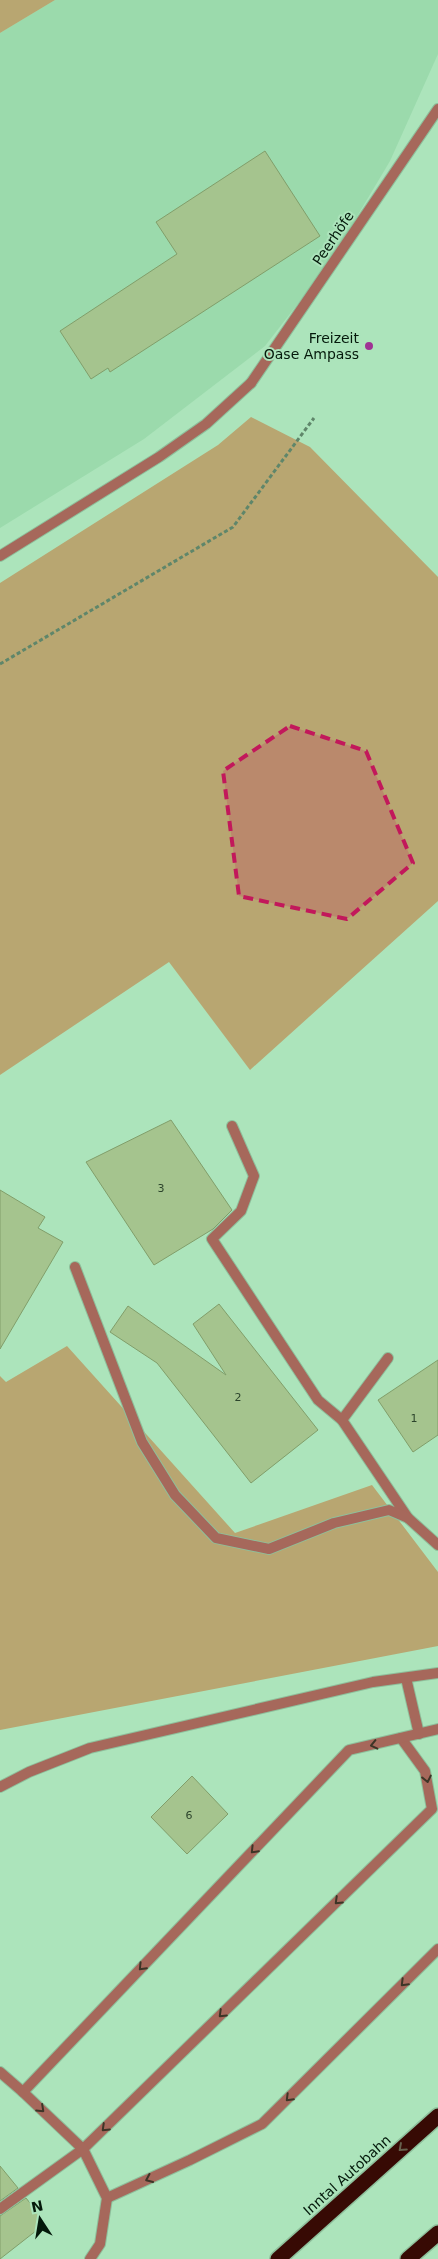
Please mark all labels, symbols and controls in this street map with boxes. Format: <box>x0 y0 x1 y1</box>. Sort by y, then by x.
street label: Peerhöfe <box>309 208 357 268</box>
place label: Freizeit Oase Ampass <box>264 330 360 362</box>
marker: Freizeit Oase Ampass <box>363 340 375 352</box>
house number: 3 <box>158 1182 165 1195</box>
house number: 2 <box>235 1391 242 1404</box>
house number: 1 <box>411 1412 418 1425</box>
one-way arrow <box>369 1739 378 1750</box>
one-way arrow <box>421 1774 431 1783</box>
house number: 6 <box>186 1809 193 1822</box>
one-way arrow <box>251 1844 260 1853</box>
one-way arrow <box>335 1895 344 1904</box>
one-way arrow <box>139 1962 148 1971</box>
one-way arrow <box>400 1977 409 1986</box>
one-way arrow <box>218 2008 227 2017</box>
one-way arrow <box>285 2092 294 2101</box>
one-way arrow <box>35 2103 44 2112</box>
one-way arrow <box>102 2122 111 2131</box>
street label: Inntal Autobahn <box>300 2132 394 2218</box>
one-way arrow <box>398 2143 407 2152</box>
one-way arrow <box>146 2172 155 2182</box>
north arrow <box>15 2194 65 2244</box>
text: N <box>30 2197 45 2215</box>

